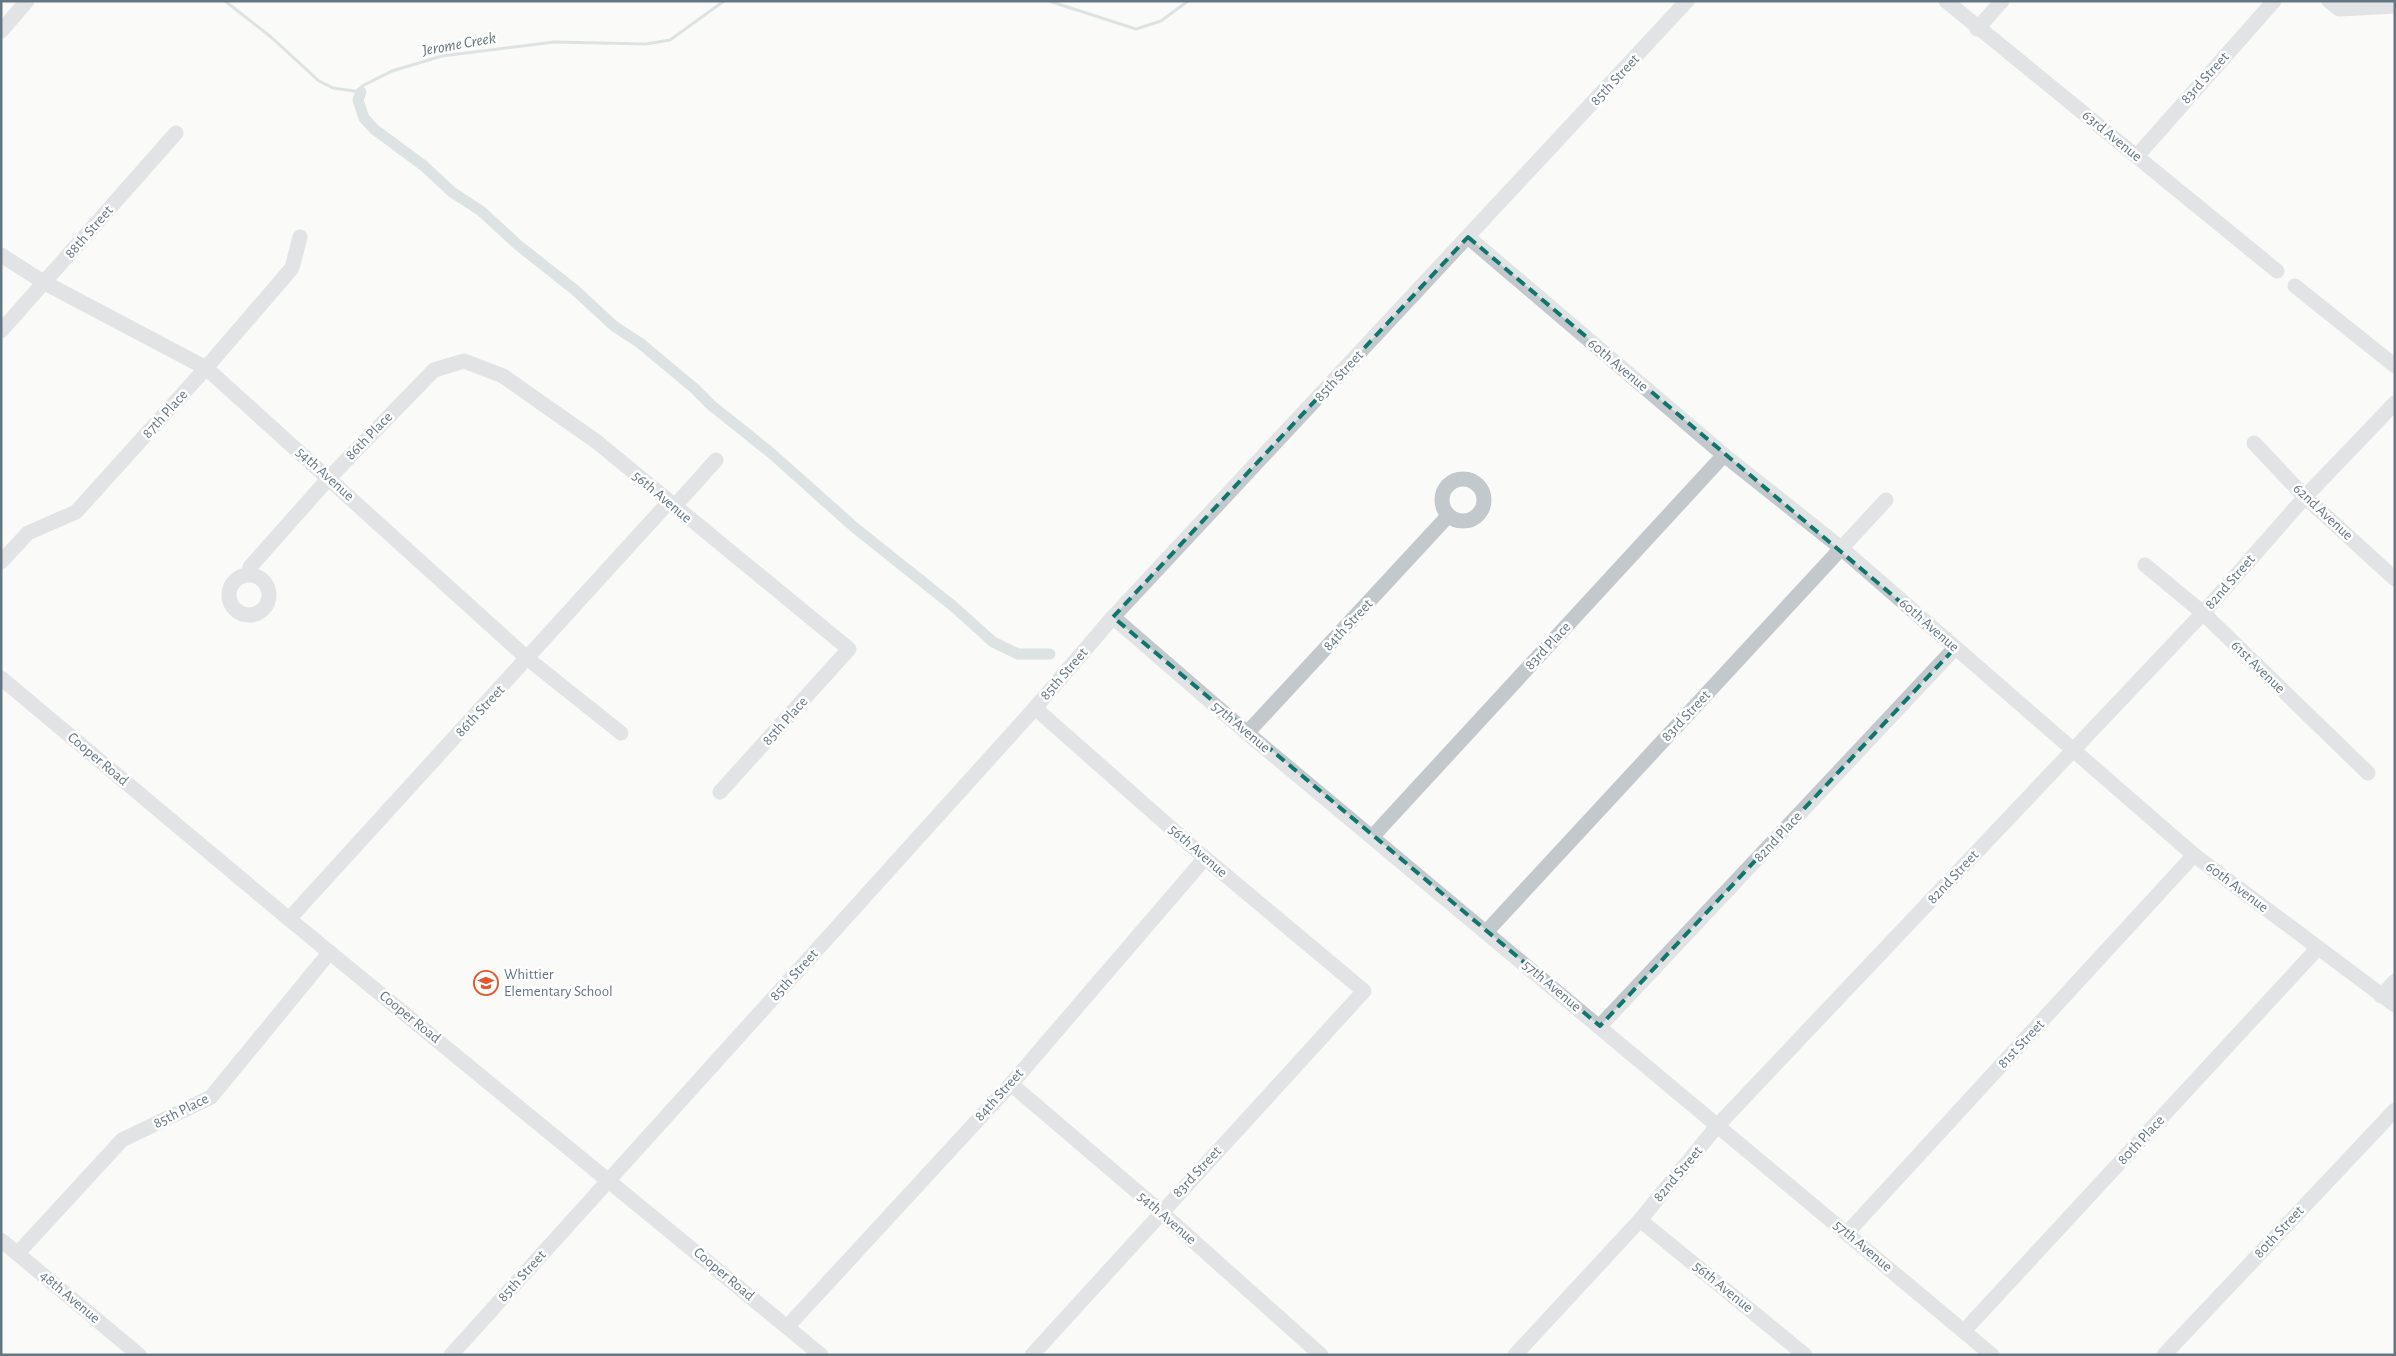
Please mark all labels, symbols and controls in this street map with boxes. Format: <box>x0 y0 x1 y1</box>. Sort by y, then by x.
water label: Jerome Creek <box>420 30 497 59</box>
street label: 83rd Street <box>2178 49 2232 107</box>
street label: 85th Street <box>1588 51 1642 108</box>
street label: 63rd Avenue <box>2079 108 2145 165</box>
street label: 88th Street <box>62 203 116 261</box>
street label: 60th Avenue <box>1585 336 1651 395</box>
street label: 85th Street <box>1312 347 1366 404</box>
street label: 87th Place <box>140 387 191 441</box>
street label: 86th Place <box>343 409 395 463</box>
street label: 54th Avenue <box>293 444 357 504</box>
street label: 56th Avenue <box>630 468 695 526</box>
street label: 62nd Avenue <box>2290 481 2356 543</box>
street label: 82nd Street <box>2202 552 2258 612</box>
street label: 60th Avenue <box>1896 595 1962 655</box>
street label: 84th Street <box>1320 596 1376 654</box>
street label: 83rd Place <box>1522 619 1574 673</box>
street label: 61st Avenue <box>2228 638 2288 696</box>
street label: 85th Street <box>1037 645 1091 703</box>
street label: 86th Street <box>453 682 508 740</box>
street label: 83rd Street <box>1659 687 1713 744</box>
street label: 85th Place <box>759 694 811 748</box>
street label: 57th Avenue <box>1209 698 1273 756</box>
street label: Cooper Road <box>65 729 131 789</box>
street label: 82nd Place <box>1751 809 1805 865</box>
street label: 56th Avenue <box>1166 822 1230 880</box>
street label: 82nd Street <box>1925 847 1982 907</box>
street label: 60th Avenue <box>2203 859 2271 915</box>
street label: 85th Street <box>767 946 821 1004</box>
street label: 57th Avenue <box>1520 957 1584 1015</box>
place label: Whittier Elementary School <box>504 967 613 999</box>
school or university icon: Whittier Elementary School <box>473 970 499 996</box>
street label: Cooper Road <box>377 988 444 1046</box>
street label: 81st Street <box>1995 1017 2047 1071</box>
street label: 84th Street <box>972 1066 1026 1124</box>
street label: 85th Place <box>151 1091 211 1131</box>
street label: 80th Place <box>2115 1112 2167 1167</box>
street label: 83rd Street <box>1170 1143 1224 1200</box>
street label: 82nd Street <box>1651 1143 1705 1205</box>
street label: 54th Avenue <box>1135 1189 1199 1247</box>
street label: 80th Street <box>2251 1203 2307 1261</box>
street label: 57th Avenue <box>1831 1217 1895 1275</box>
street label: Cooper Road <box>691 1244 757 1304</box>
street label: 85th Street <box>495 1247 549 1305</box>
street label: 56th Avenue <box>1690 1258 1756 1316</box>
street label: 48th Avenue <box>37 1268 103 1326</box>

